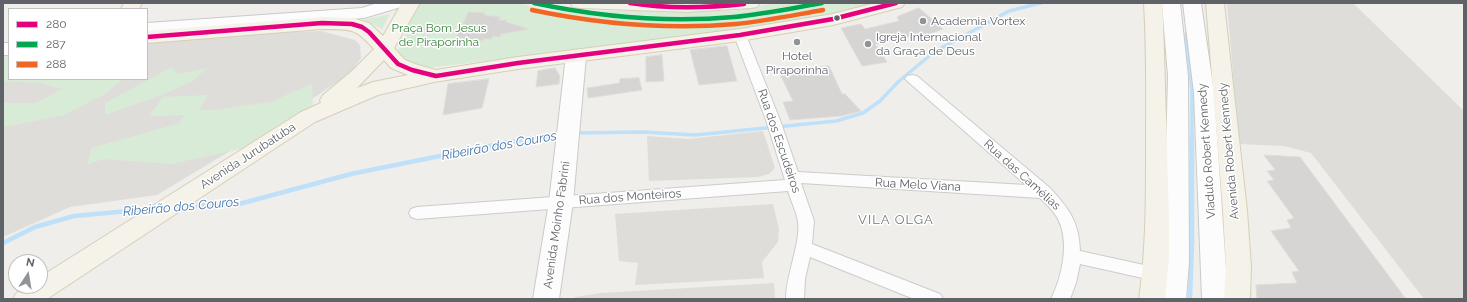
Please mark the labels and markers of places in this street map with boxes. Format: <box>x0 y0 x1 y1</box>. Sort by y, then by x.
unlabelled marker <box>832 13 842 23</box>
place label: Academia Vortex <box>931 14 1025 28</box>
marker: Academia Vortex <box>918 16 928 26</box>
place label: Igreja Internacional da Graça de Deus <box>876 30 981 58</box>
marker: Hotel Piraporinha <box>792 37 802 47</box>
marker: Igreja Internacional da Graça de Deus <box>863 39 873 49</box>
place label: Hotel Piraporinha <box>766 49 828 77</box>

